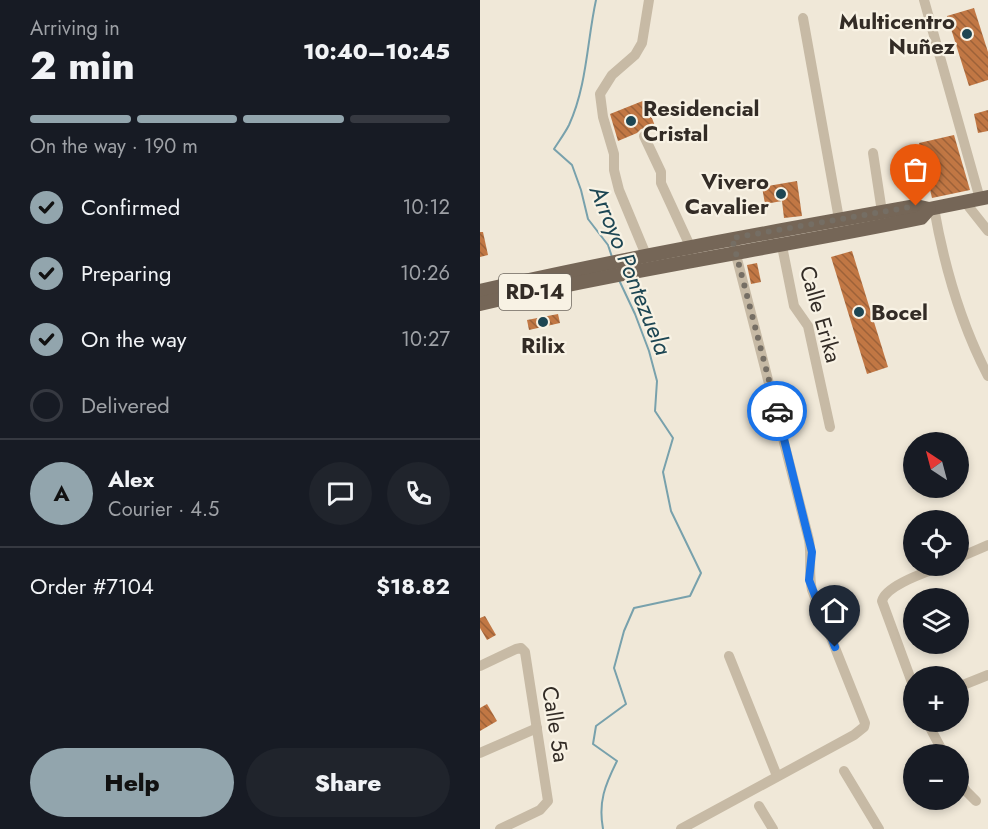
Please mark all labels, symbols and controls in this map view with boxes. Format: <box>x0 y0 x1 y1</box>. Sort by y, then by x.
place label: Multicentro Nuñez <box>839 5 956 62</box>
text: Arriving in <box>30 14 120 43</box>
marker: Multicentro Nuñez <box>960 27 974 41</box>
text: 10:40–10:45 <box>303 35 450 67</box>
text: 2 min <box>30 37 135 94</box>
place label: Residencial Cristal <box>643 92 760 149</box>
marker: Residencial Cristal <box>624 114 638 128</box>
text: On the way · 190 m <box>30 132 198 161</box>
pin <box>890 144 941 206</box>
icon: bag <box>899 153 932 186</box>
place label: Vivero Cavalier <box>685 165 769 222</box>
water label: Arroyo Pontezuela <box>581 179 681 360</box>
marker: Vivero Cavalier <box>774 187 788 201</box>
icon: check <box>30 191 63 224</box>
text: Confirmed <box>81 191 180 223</box>
text: 10:12 <box>403 193 450 222</box>
icon: check <box>30 257 63 290</box>
text: Preparing <box>81 257 172 289</box>
text: 10:26 <box>400 259 450 288</box>
street label: Calle Erika <box>792 262 850 366</box>
road number: RD-14 <box>499 274 571 310</box>
place label: Bocel <box>871 296 928 328</box>
marker: Bocel <box>852 305 866 319</box>
marker: Rilix <box>536 315 550 329</box>
icon: check <box>30 323 63 356</box>
text: On the way <box>81 323 186 355</box>
text: 10:27 <box>401 325 450 354</box>
place label: Rilix <box>521 329 565 361</box>
courier <box>747 381 807 441</box>
text: Delivered <box>81 389 170 421</box>
icon: car <box>761 395 794 428</box>
north arrow <box>903 432 969 498</box>
map controls <box>903 432 969 810</box>
button: chat <box>309 462 372 525</box>
button: phone <box>387 462 450 525</box>
text: Alex <box>108 463 154 495</box>
text: A <box>53 477 70 509</box>
text: Courier · 4.5 <box>108 495 219 524</box>
button: locate <box>903 510 969 576</box>
text: Order #7104 <box>30 570 154 602</box>
text: $18.82 <box>376 570 450 602</box>
pin <box>809 585 860 647</box>
button: layers <box>903 588 969 654</box>
icon: home <box>818 594 851 627</box>
button: + <box>903 666 969 732</box>
street label: Calle 5a <box>534 684 578 764</box>
button: − <box>903 744 969 810</box>
button: Help <box>30 748 234 817</box>
button: Share <box>246 748 450 817</box>

